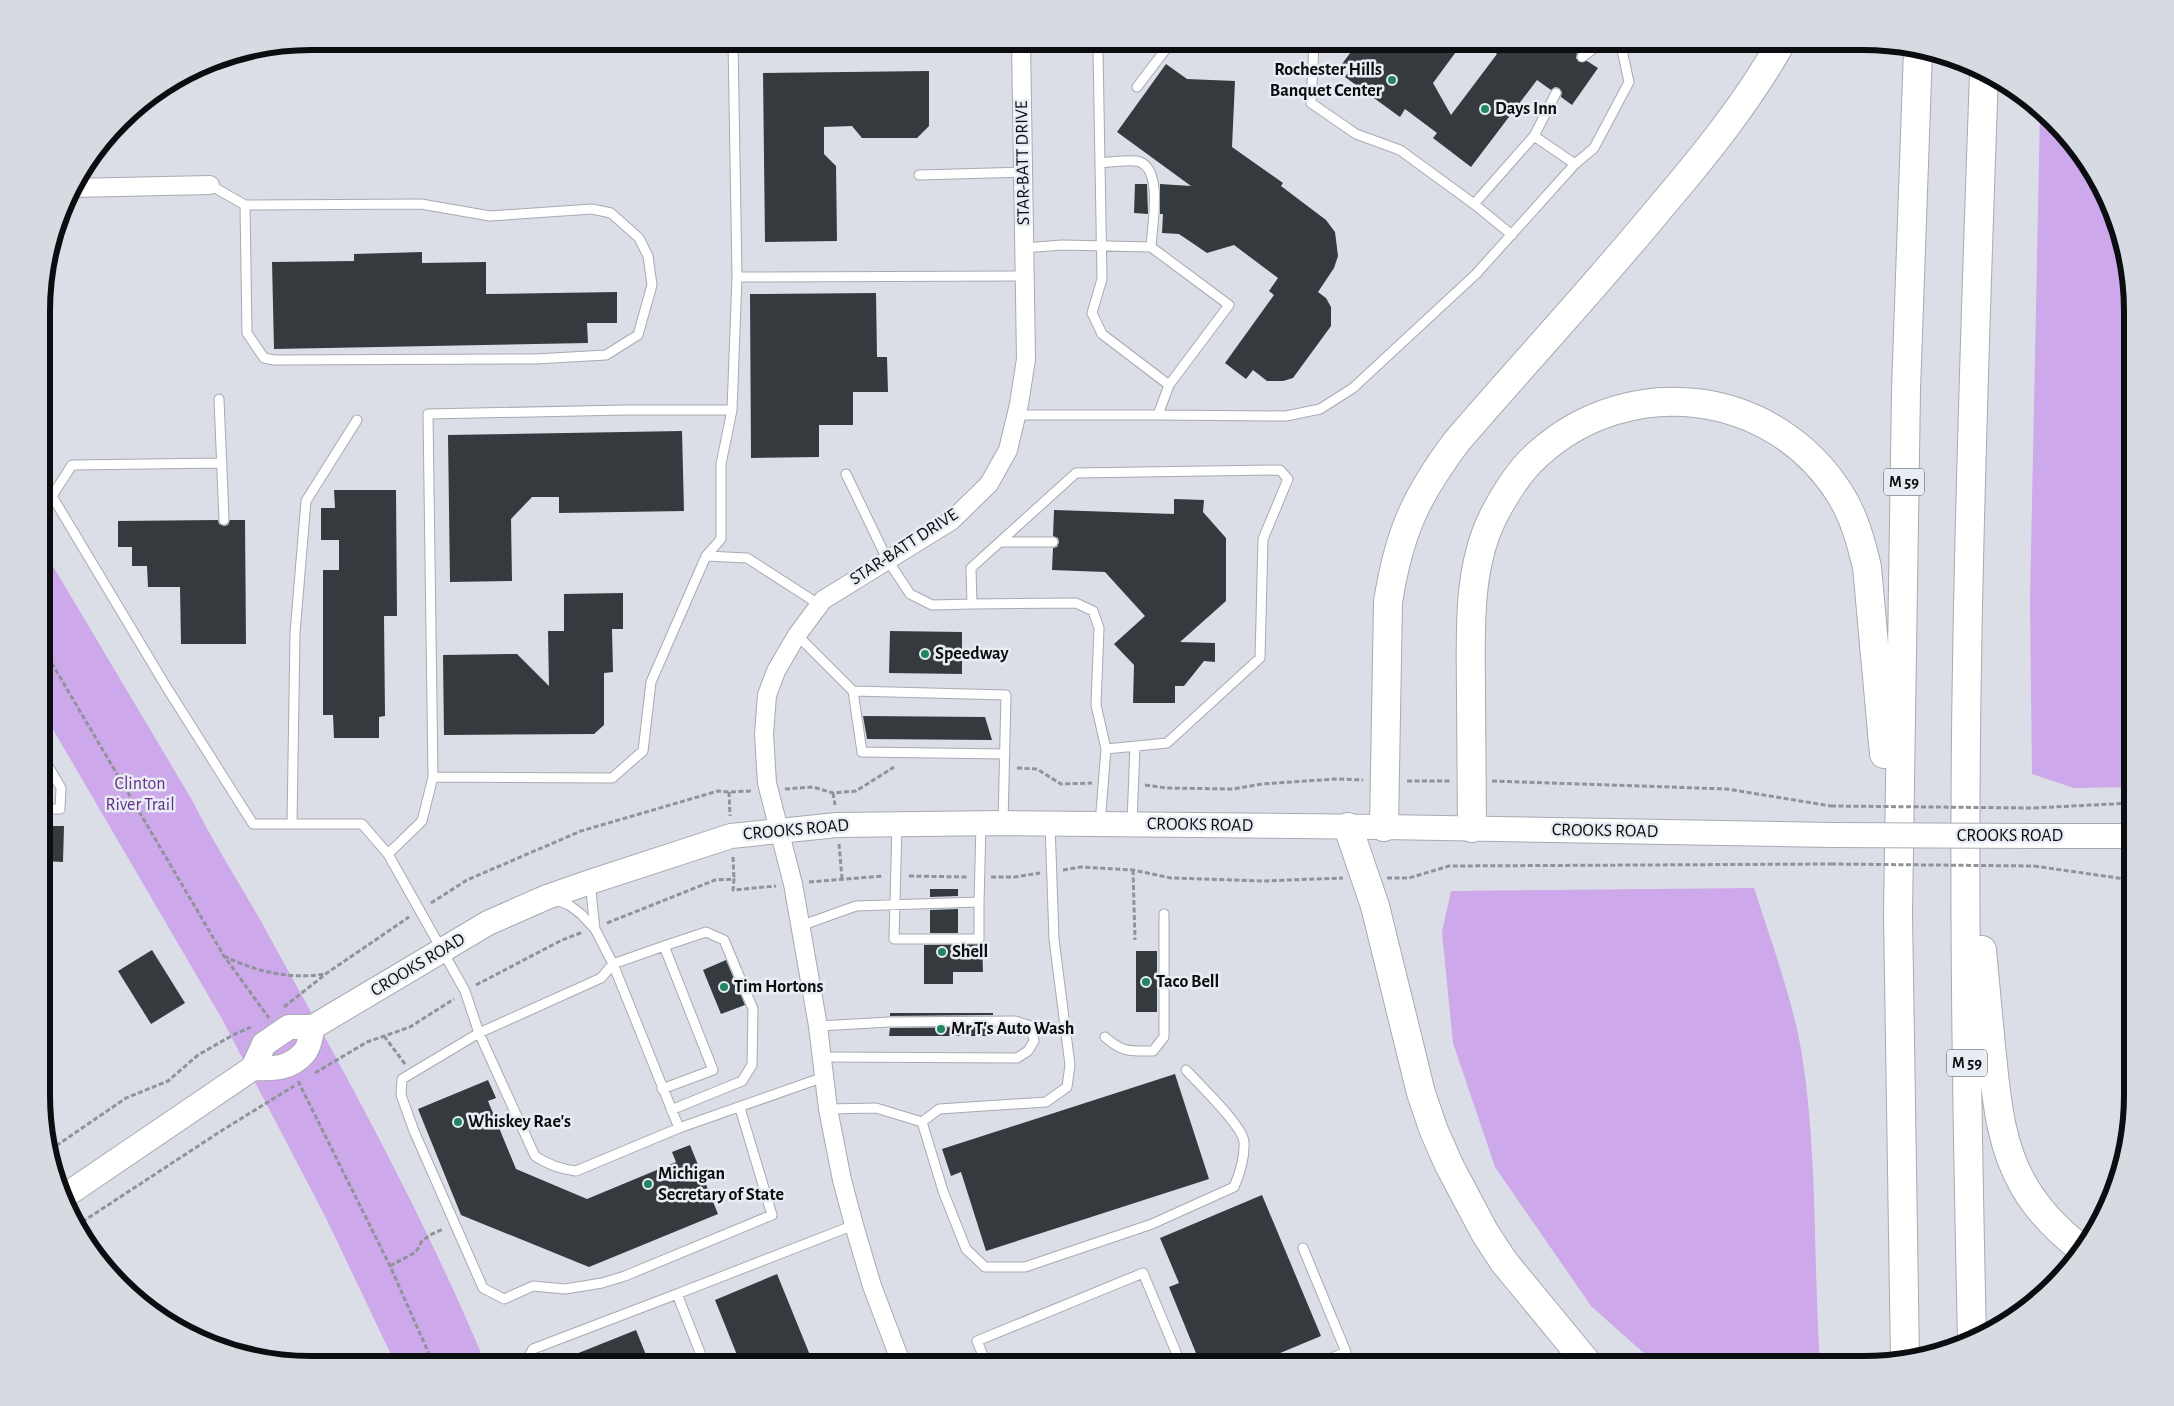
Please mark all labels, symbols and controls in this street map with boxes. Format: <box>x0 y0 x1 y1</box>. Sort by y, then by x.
place label: Rochester Hills Banquet Center <box>1270 61 1383 100</box>
marker: Rochester Hills Banquet Center <box>1386 74 1398 86</box>
street label: STAR-BATT DRIVE <box>1013 100 1033 226</box>
place label: Days Inn <box>1495 100 1557 118</box>
marker: Days Inn <box>1479 103 1491 115</box>
road number: M 59 <box>1884 468 1924 496</box>
street label: STAR-BATT DRIVE <box>847 505 962 589</box>
place label: Speedway <box>935 645 1010 663</box>
marker: Speedway <box>919 648 931 660</box>
park label: Clinton River Trail <box>105 775 175 814</box>
street label: CROOKS ROAD <box>1147 815 1253 835</box>
street label: CROOKS ROAD <box>742 816 850 844</box>
street label: CROOKS ROAD <box>1552 821 1658 841</box>
street label: CROOKS ROAD <box>1957 827 2063 845</box>
street label: CROOKS ROAD <box>368 930 468 1000</box>
place label: Shell <box>952 943 988 961</box>
marker: Shell <box>936 946 948 958</box>
place label: Taco Bell <box>1156 973 1219 991</box>
marker: Taco Bell <box>1140 976 1152 988</box>
place label: Tim Hortons <box>734 978 824 996</box>
marker: Tim Hortons <box>718 981 730 993</box>
place label: Mr T's Auto Wash <box>951 1020 1074 1038</box>
marker: Mr T's Auto Wash <box>935 1023 947 1035</box>
road number: M 59 <box>1947 1050 1987 1076</box>
place label: Whiskey Rae's <box>468 1113 571 1131</box>
marker: Whiskey Rae's <box>452 1116 464 1128</box>
place label: Michigan Secretary of State <box>658 1165 784 1204</box>
marker: Michigan Secretary of State <box>642 1178 654 1190</box>

